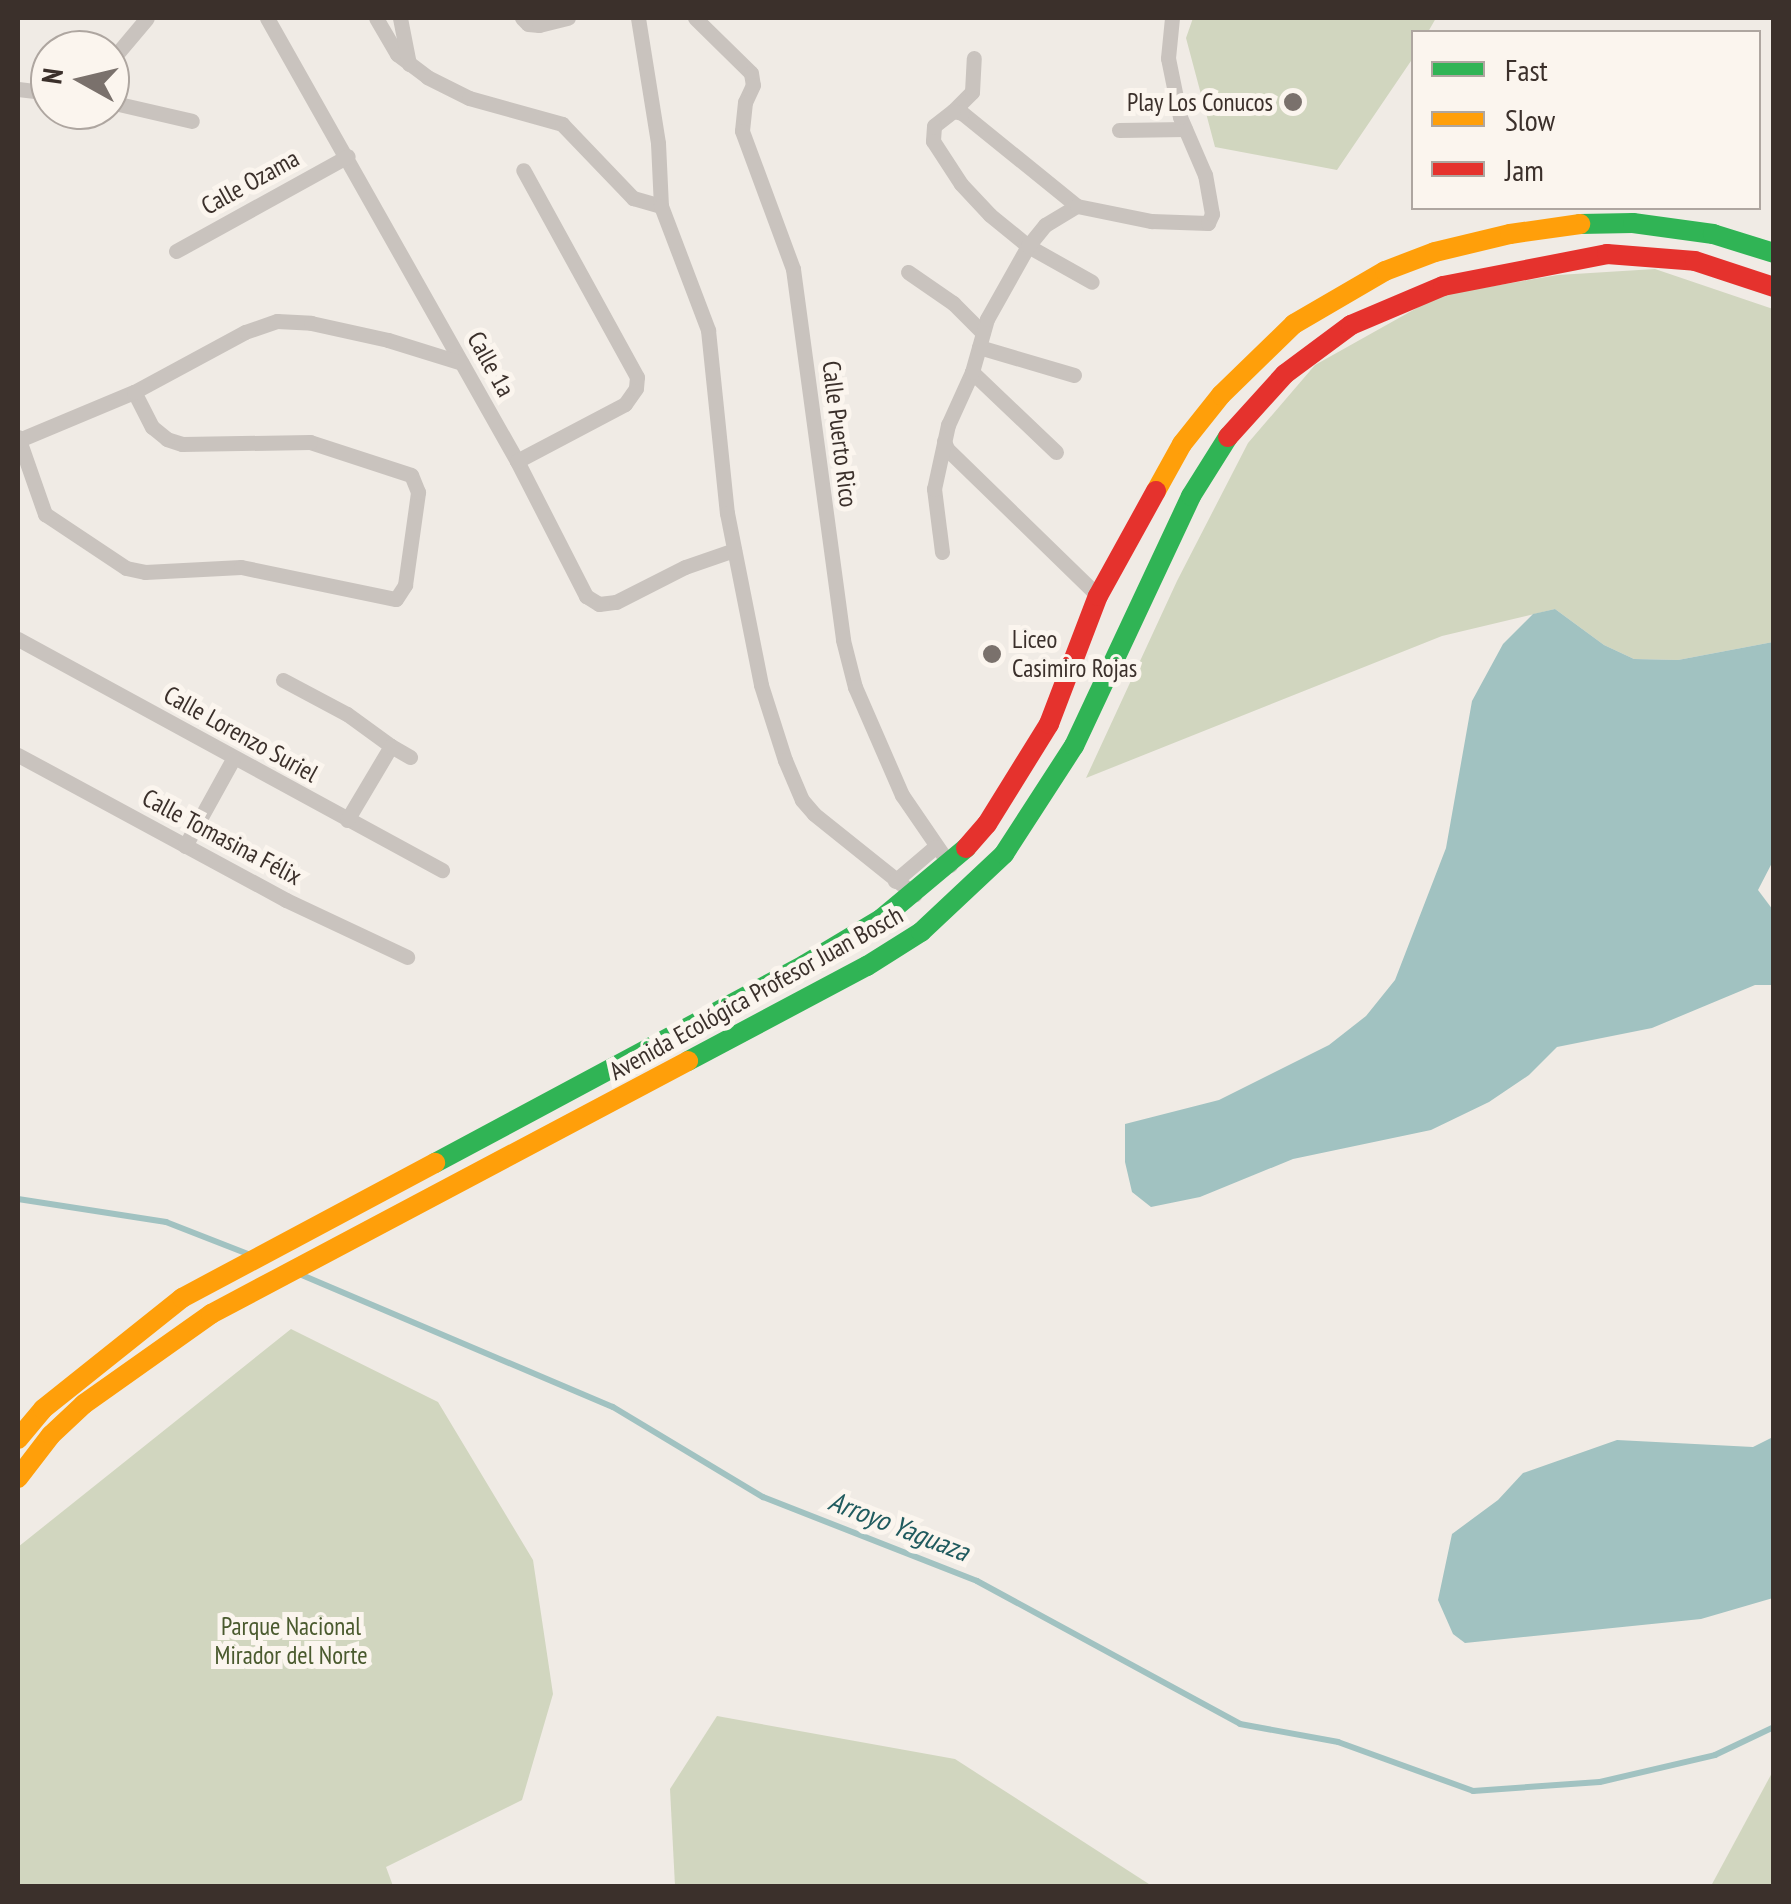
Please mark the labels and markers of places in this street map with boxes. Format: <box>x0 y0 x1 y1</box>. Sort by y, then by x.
place label: Play Los Conucos <box>1126 87 1273 117</box>
marker: Play Los Conucos <box>1282 91 1304 113</box>
place label: Liceo Casimiro Rojas <box>1012 625 1137 684</box>
marker: Liceo Casimiro Rojas <box>981 643 1003 665</box>

